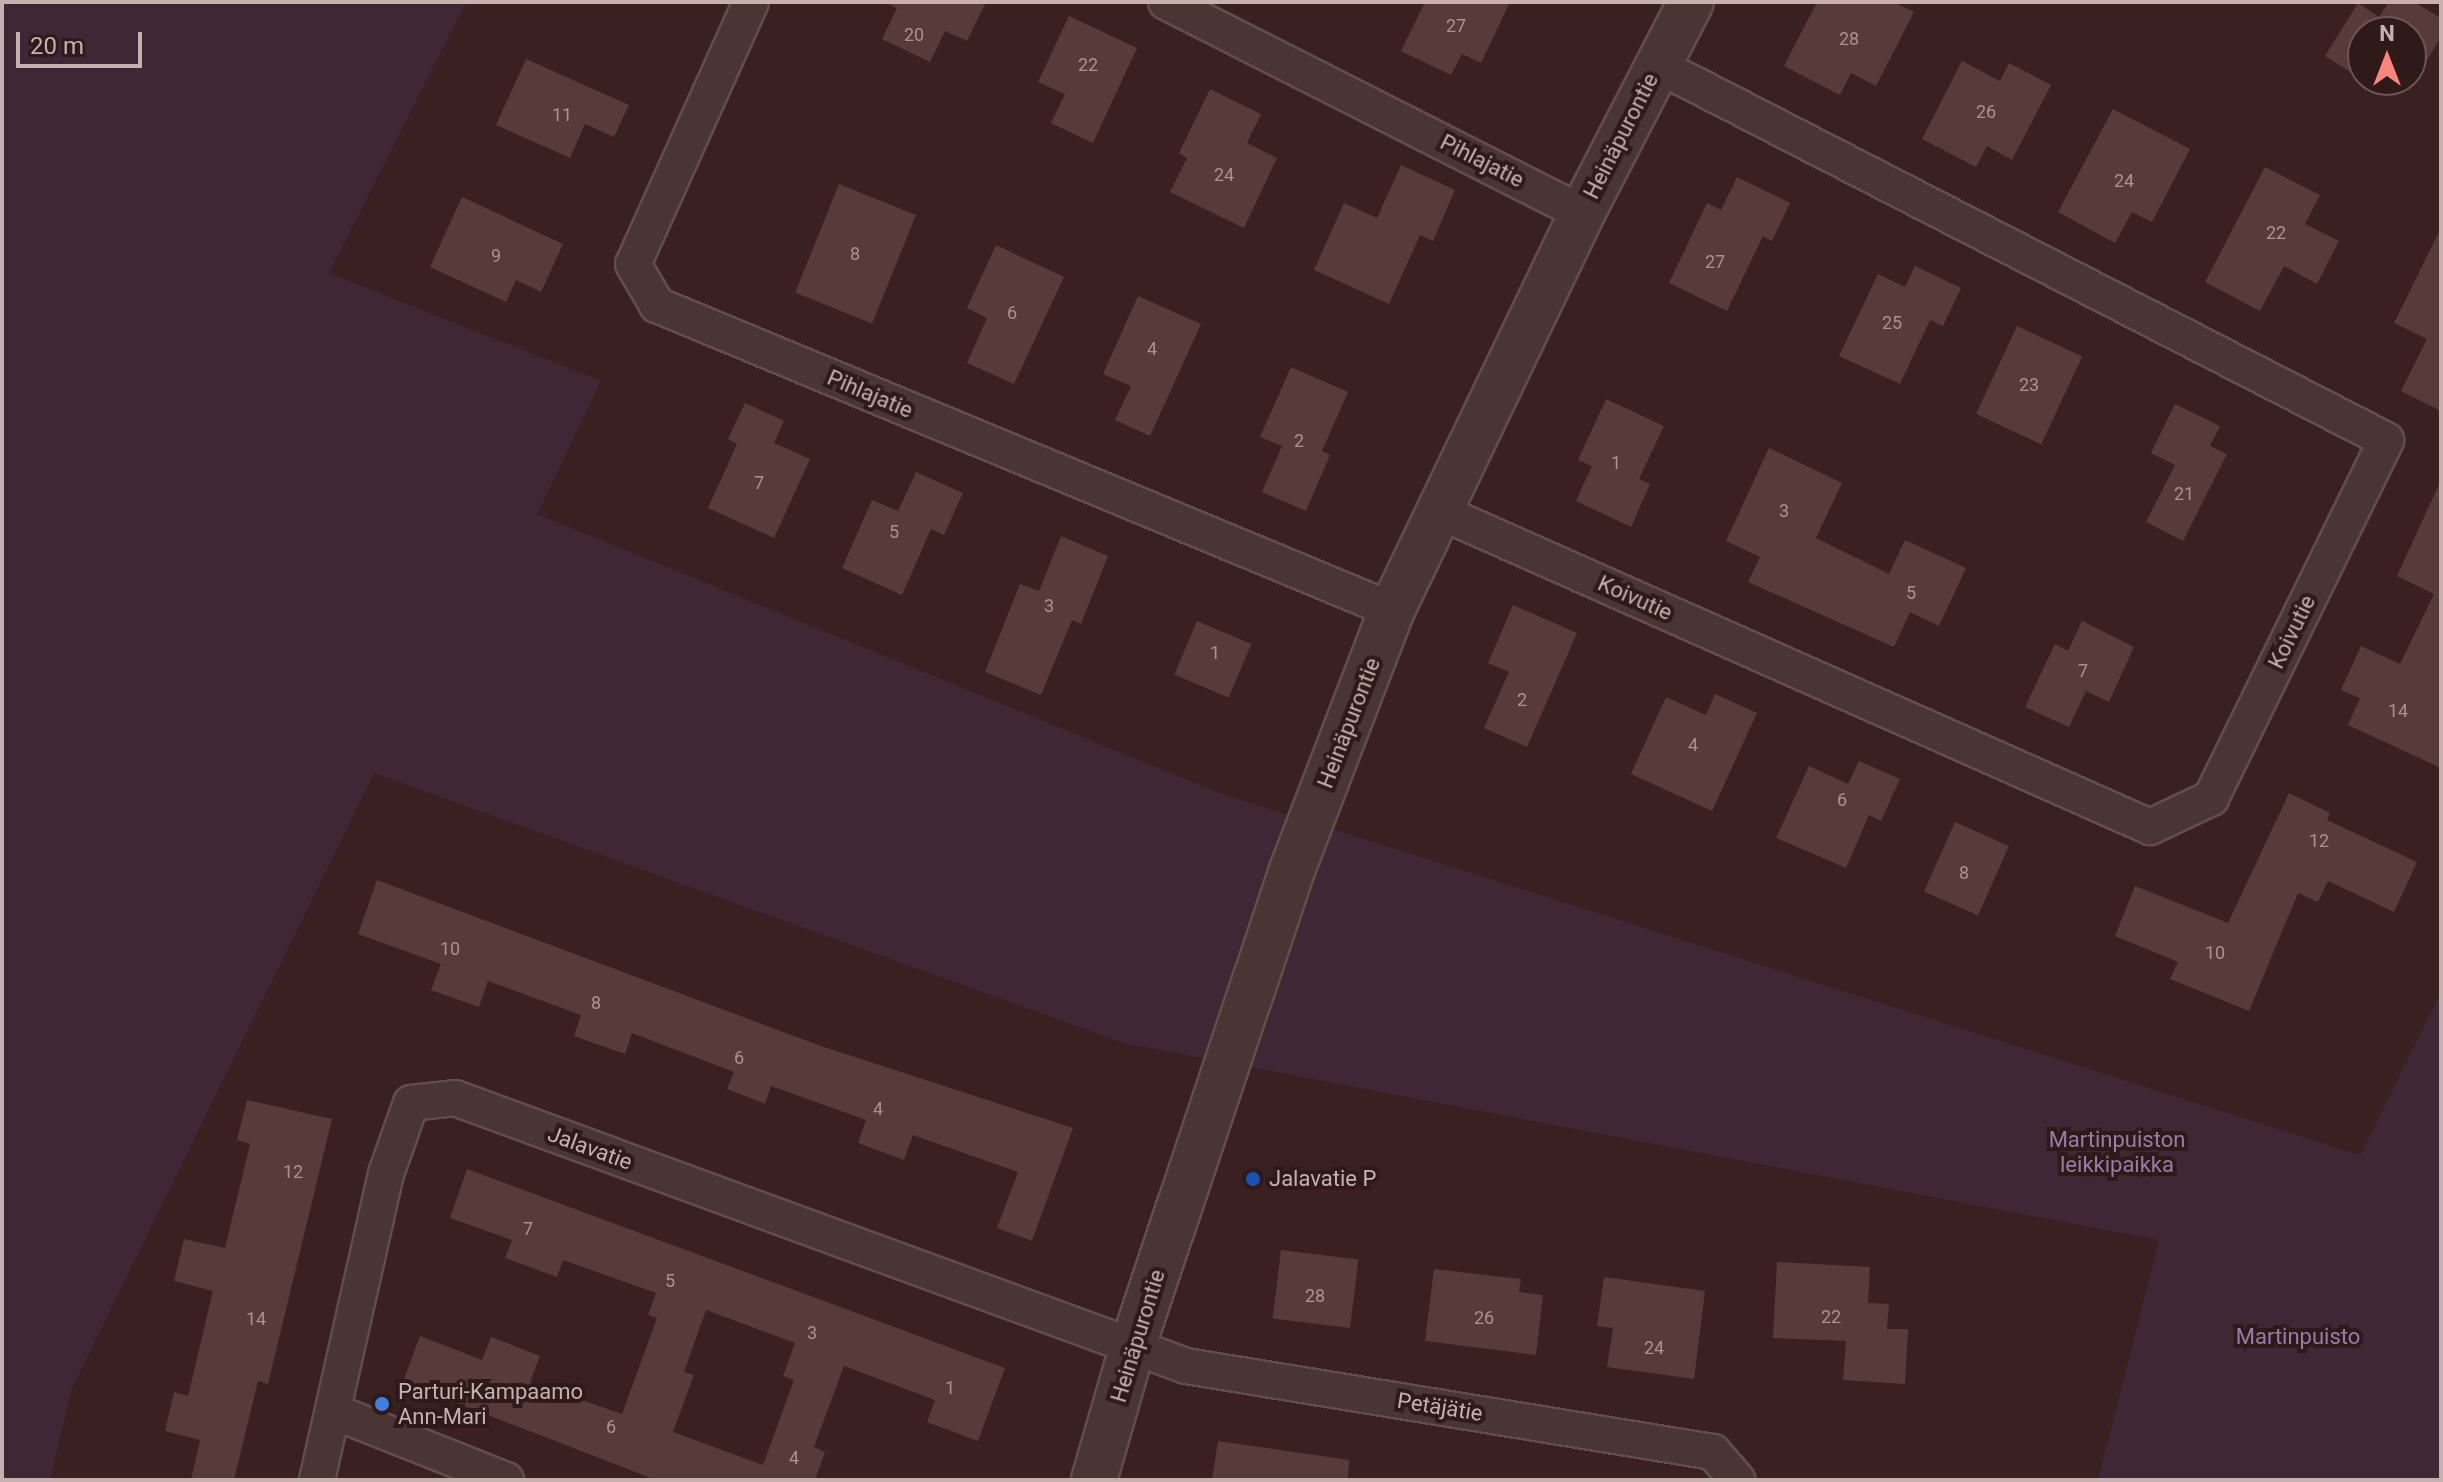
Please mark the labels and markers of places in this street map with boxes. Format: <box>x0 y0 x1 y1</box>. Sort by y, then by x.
place label: Jalavatie P <box>1269 1166 1376 1192</box>
marker: Jalavatie P <box>1244 1170 1262 1188</box>
place label: Parturi-Kampaamo Ann-Mari <box>398 1378 583 1430</box>
marker: Parturi-Kampaamo Ann-Mari <box>373 1395 391 1413</box>

